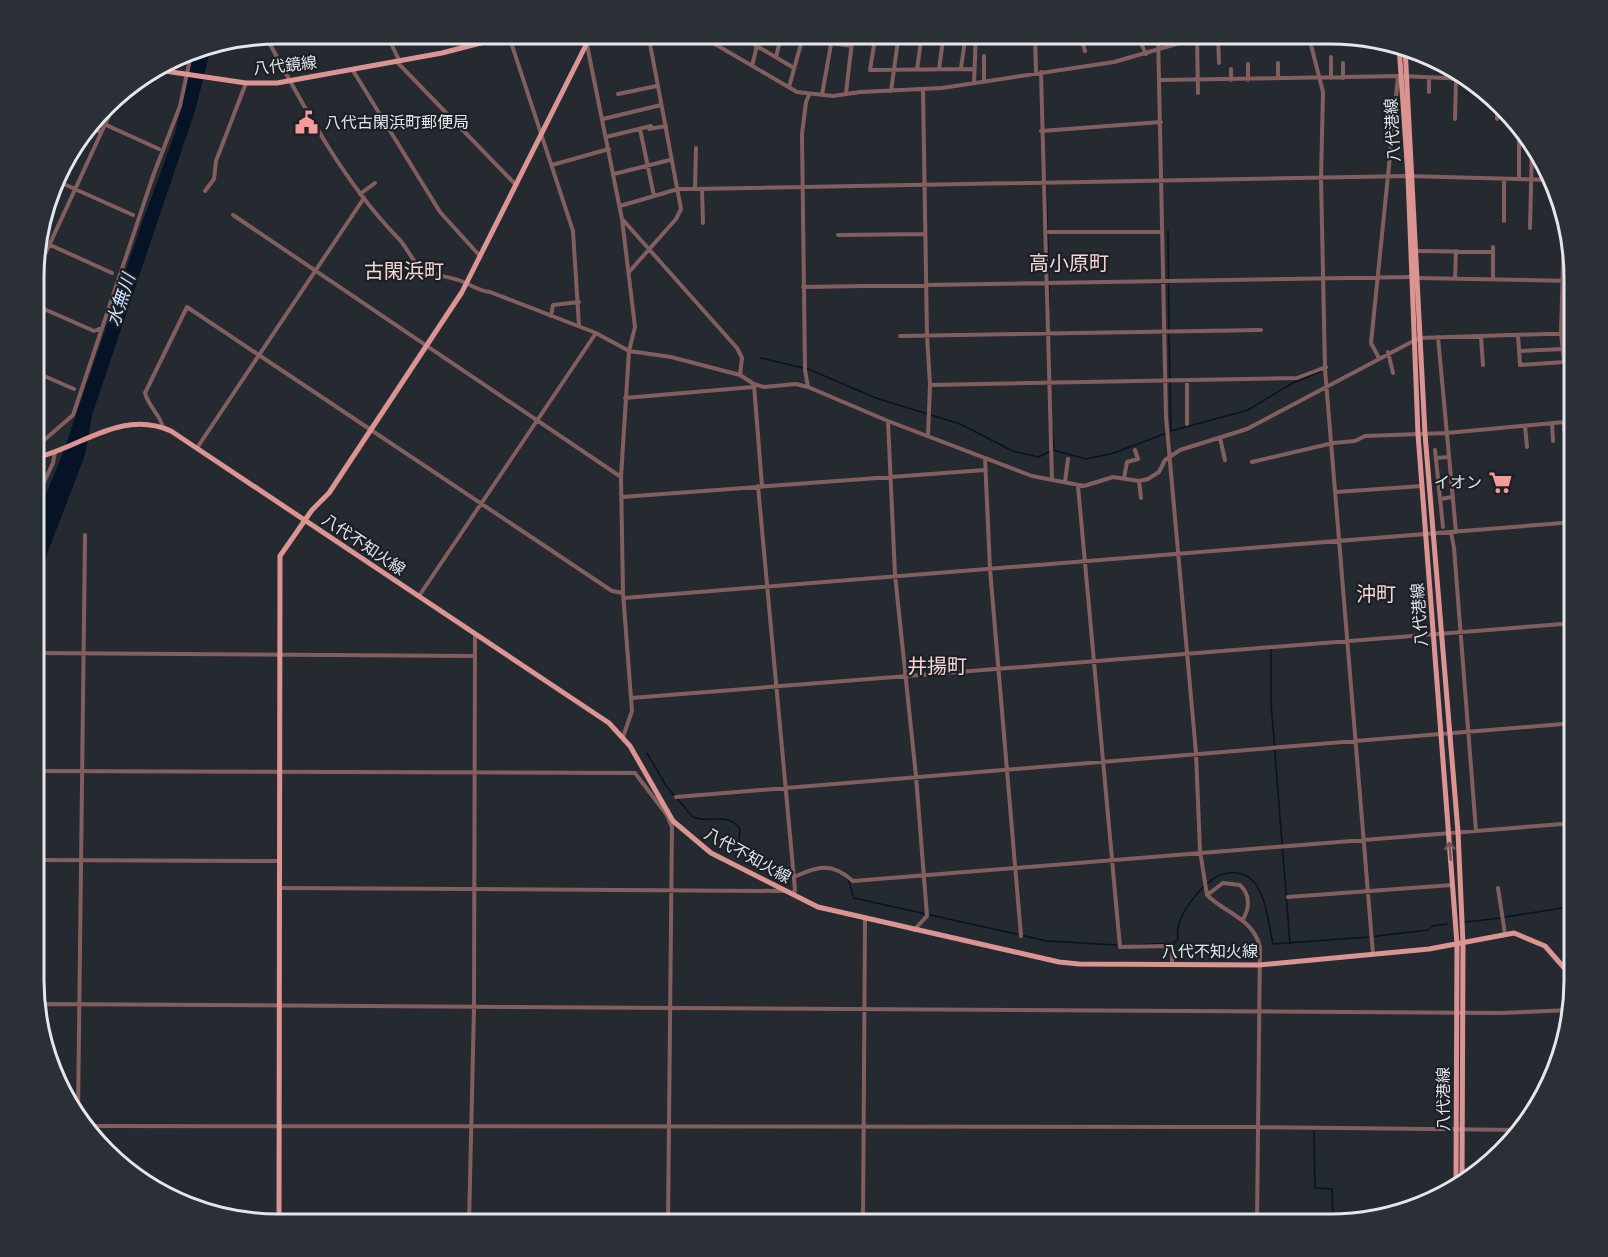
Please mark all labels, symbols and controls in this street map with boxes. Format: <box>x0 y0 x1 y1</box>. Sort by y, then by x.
street label: 八代鏡線 <box>252 54 318 77</box>
street label: 八代港線 <box>1382 98 1403 162</box>
public building icon: 八代古閑浜町郵便局 <box>294 109 320 135</box>
place label: 八代古閑浜町郵便局 <box>325 114 469 131</box>
district label: 高小原町 <box>1029 253 1109 274</box>
district label: 古閑浜町 <box>364 261 444 282</box>
water label: 水無川 <box>103 269 139 329</box>
supermarket icon: イオン <box>1487 469 1513 495</box>
place label: イオン <box>1434 475 1482 491</box>
street label: 八代不知火線 <box>319 511 408 578</box>
street label: 八代港線 <box>1409 582 1430 647</box>
district label: 沖町 <box>1356 584 1396 605</box>
district label: 井揚町 <box>907 656 967 677</box>
street label: 八代不知火線 <box>702 825 794 886</box>
one-way arrow <box>1444 842 1455 862</box>
street label: 八代不知火線 <box>1162 943 1258 960</box>
street label: 八代港線 <box>1435 1067 1452 1131</box>

